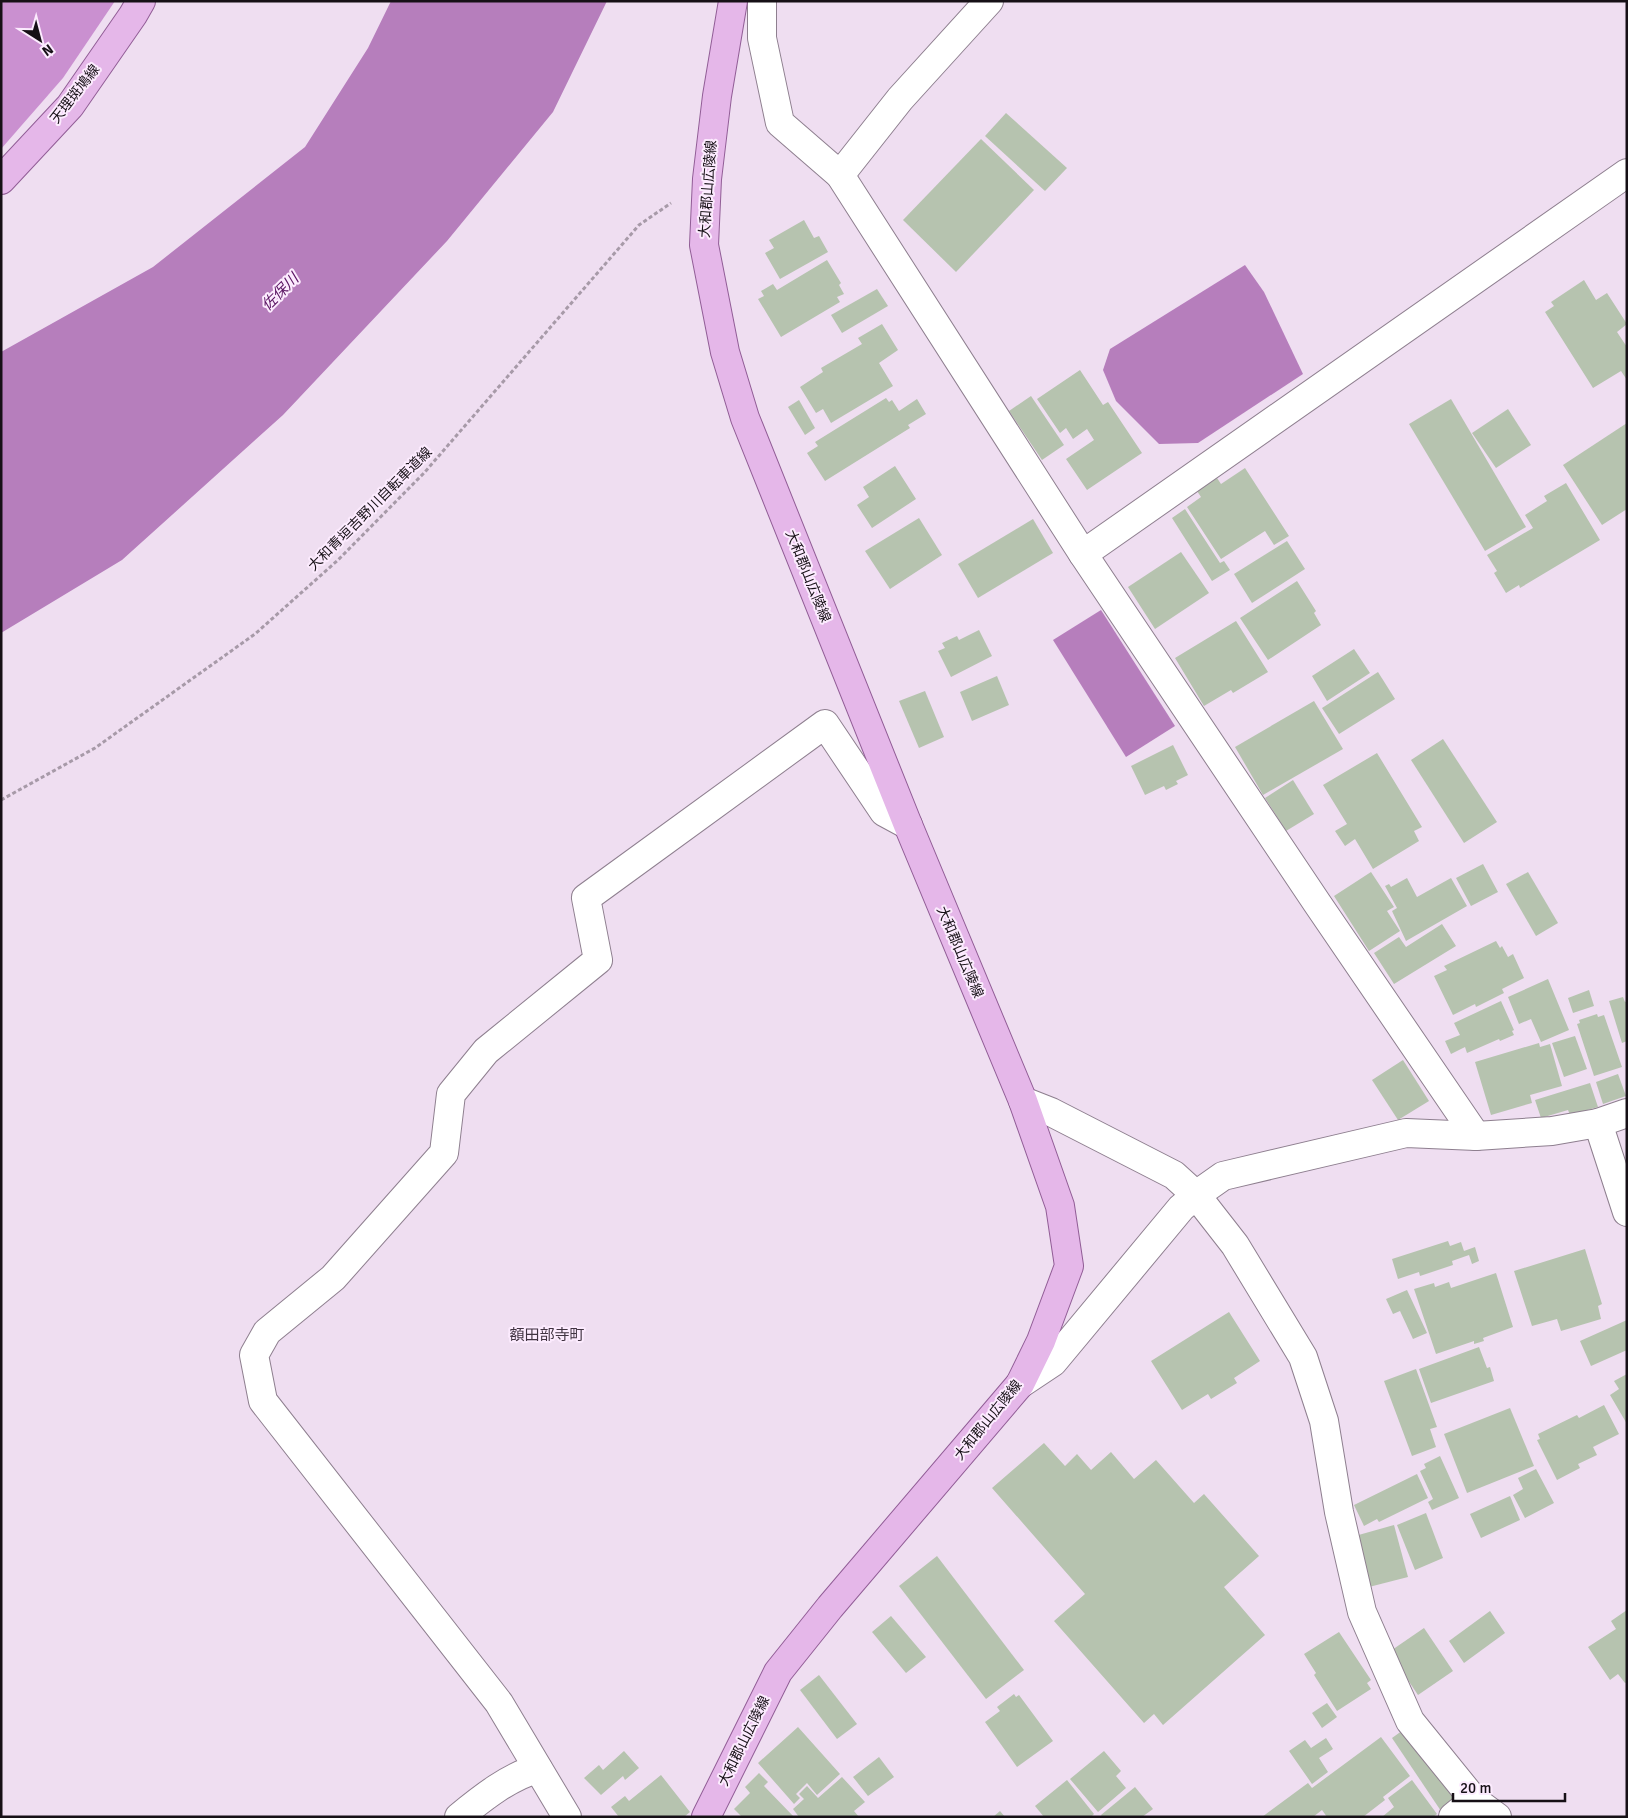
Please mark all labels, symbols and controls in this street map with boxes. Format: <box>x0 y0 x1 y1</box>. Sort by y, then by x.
north arrow <box>15 15 65 65</box>
text: N <box>38 40 56 60</box>
street label: 天理斑鳩線 <box>47 61 103 127</box>
street label: 大和郡山広陵線 <box>696 140 720 238</box>
water label: 佐保川 <box>258 268 304 314</box>
street label: 大和青垣吉野川自転車道線 <box>305 444 435 574</box>
street label: 大和郡山広陵線 <box>782 527 834 625</box>
street label: 大和郡山広陵線 <box>933 904 987 1000</box>
district label: 額田部寺町 <box>509 1326 585 1344</box>
street label: 大和郡山広陵線 <box>951 1377 1025 1463</box>
street label: 大和郡山広陵線 <box>715 1693 773 1789</box>
scale bar <box>1453 1770 1566 1802</box>
text: 20 m <box>1460 1779 1491 1797</box>

